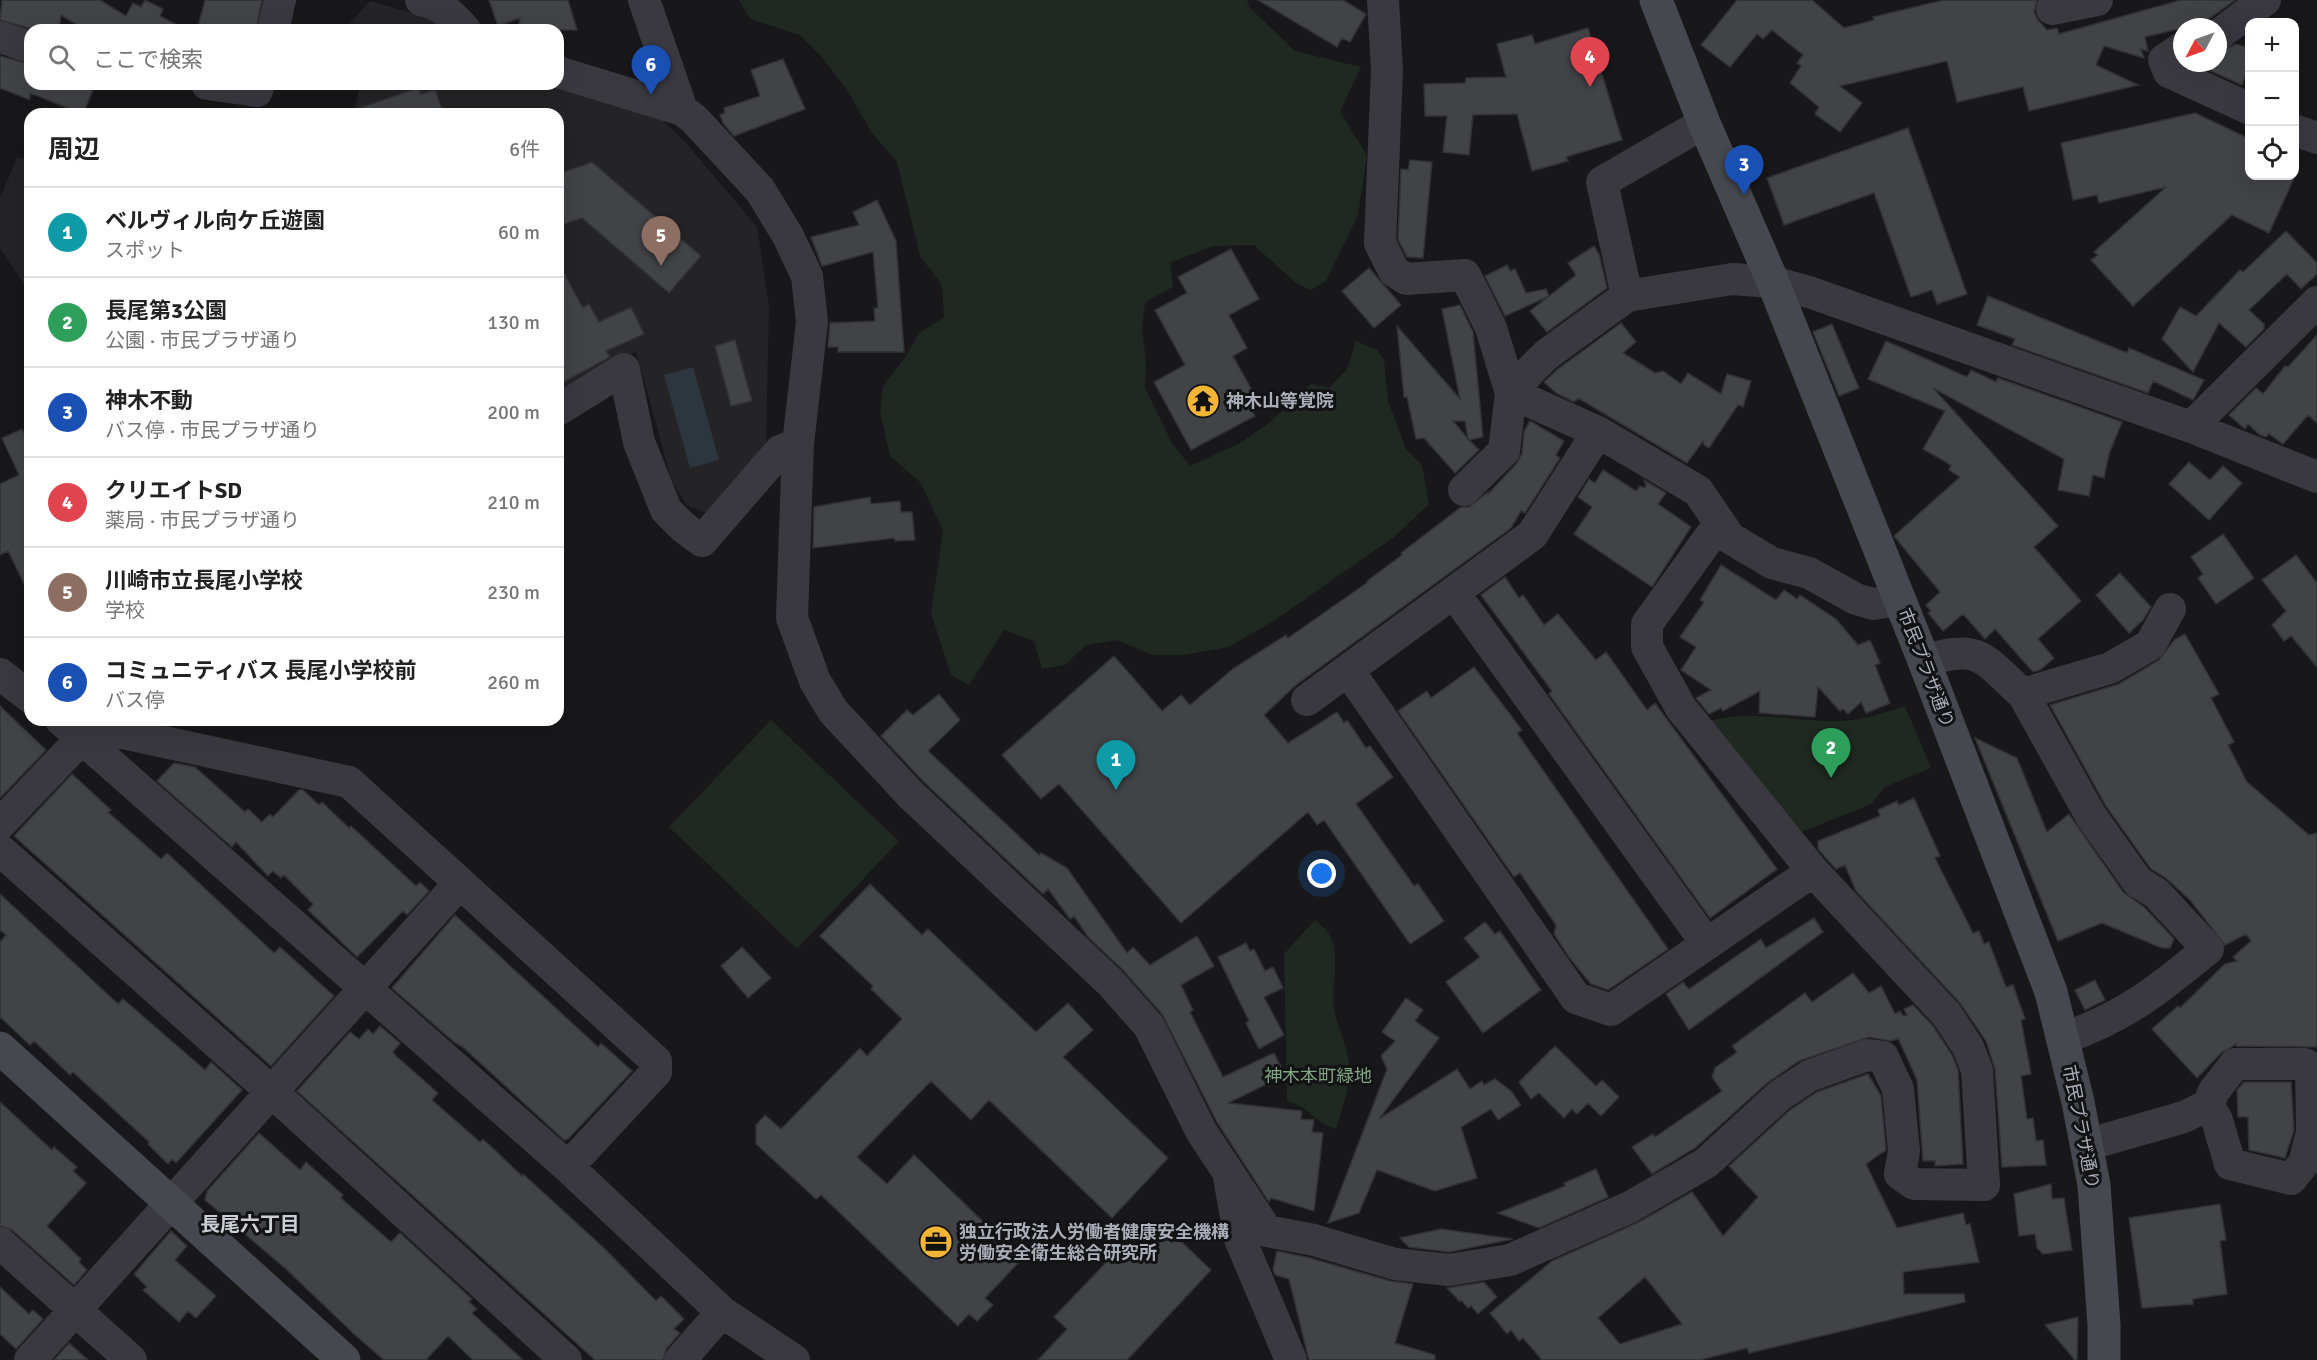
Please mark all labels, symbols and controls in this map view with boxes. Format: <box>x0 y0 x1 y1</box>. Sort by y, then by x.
north arrow <box>2173 18 2227 72</box>
map controls <box>2245 18 2299 180</box>
button: + <box>2245 18 2299 72</box>
search box <box>24 24 564 90</box>
pin: 4 <box>1570 38 1610 87</box>
icon: search <box>45 41 78 74</box>
text: ここで検索 <box>93 46 203 73</box>
pin: 6 <box>632 46 670 95</box>
button: − <box>2245 72 2299 126</box>
button: locate <box>2245 126 2299 180</box>
text: 周辺 <box>48 134 100 166</box>
text: 6件 <box>509 137 540 162</box>
pin: 3 <box>1724 146 1764 195</box>
text: ベルヴィル向ケ丘遊園 <box>105 207 325 234</box>
pin: 5 <box>642 216 680 266</box>
text: 1 <box>62 220 73 245</box>
text: 60 m <box>498 220 540 245</box>
text: スポット <box>105 238 185 263</box>
text: 長尾第3公園 <box>105 297 227 324</box>
text: 2 <box>62 310 73 335</box>
text: 130 m <box>487 310 540 335</box>
text: 公園 · 市民プラザ通り <box>105 328 300 353</box>
temple icon: 神木山等覚院 <box>1185 383 1221 419</box>
text: 神木不動 <box>105 387 193 414</box>
place label: 神木山等覚院 <box>1226 390 1334 412</box>
text: 3 <box>62 400 73 425</box>
text: 200 m <box>487 400 540 425</box>
text: バス停 · 市民プラザ通り <box>105 418 320 443</box>
text: クリエイトSD <box>105 477 242 504</box>
text: 4 <box>62 490 73 515</box>
text: 210 m <box>487 490 540 515</box>
text: 薬局 · 市民プラザ通り <box>105 508 300 533</box>
text: 川崎市立長尾小学校 <box>105 567 303 594</box>
text: 5 <box>62 580 73 605</box>
text: 230 m <box>487 580 540 605</box>
text: 学校 <box>105 598 145 623</box>
street label: 市民プラザ通り <box>1893 605 1959 731</box>
text: コミュニティバス 長尾小学校前 <box>105 657 417 684</box>
text: 6 <box>62 670 73 695</box>
text: 260 m <box>487 670 540 695</box>
text: バス停 <box>105 688 165 713</box>
pin: 2 <box>1812 728 1850 778</box>
pin: 1 <box>1096 740 1136 790</box>
your location <box>1307 859 1336 888</box>
street label: 市民プラザ通り <box>2058 1063 2104 1191</box>
park label: 神木本町緑地 <box>1264 1065 1372 1087</box>
district label: 長尾六丁目 <box>200 1212 300 1237</box>
place label: 独立行政法人労働者健康安全機構 労働安全衛生総合研究所 <box>959 1221 1229 1264</box>
office icon: 独立行政法人労働者健康安全機構 労働安全衛生総合研究所 <box>918 1224 954 1260</box>

